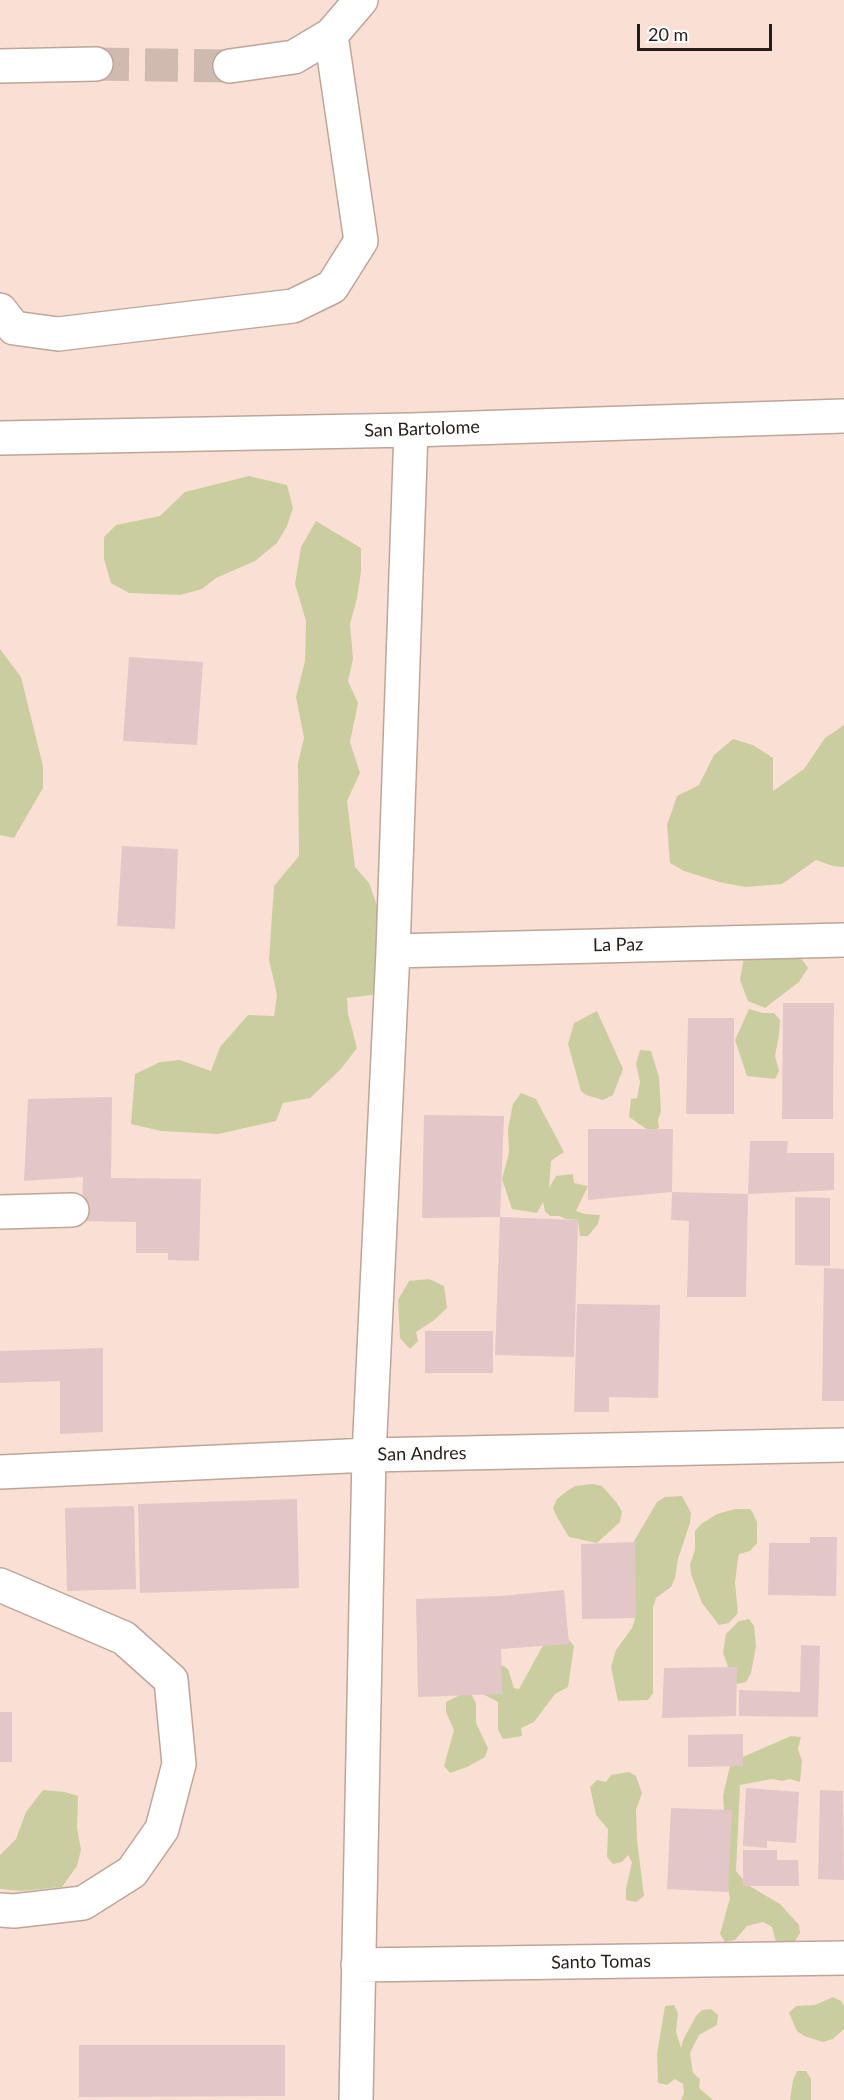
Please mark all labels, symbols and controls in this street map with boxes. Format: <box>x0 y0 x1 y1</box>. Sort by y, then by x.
scale bar <box>640 12 775 50</box>
text: 20 m <box>648 23 688 45</box>
street label: San Bartolome <box>364 416 480 442</box>
street label: La Paz <box>593 934 643 956</box>
street label: San Andres <box>377 1442 467 1466</box>
street label: Santo Tomas <box>551 1950 651 1974</box>

